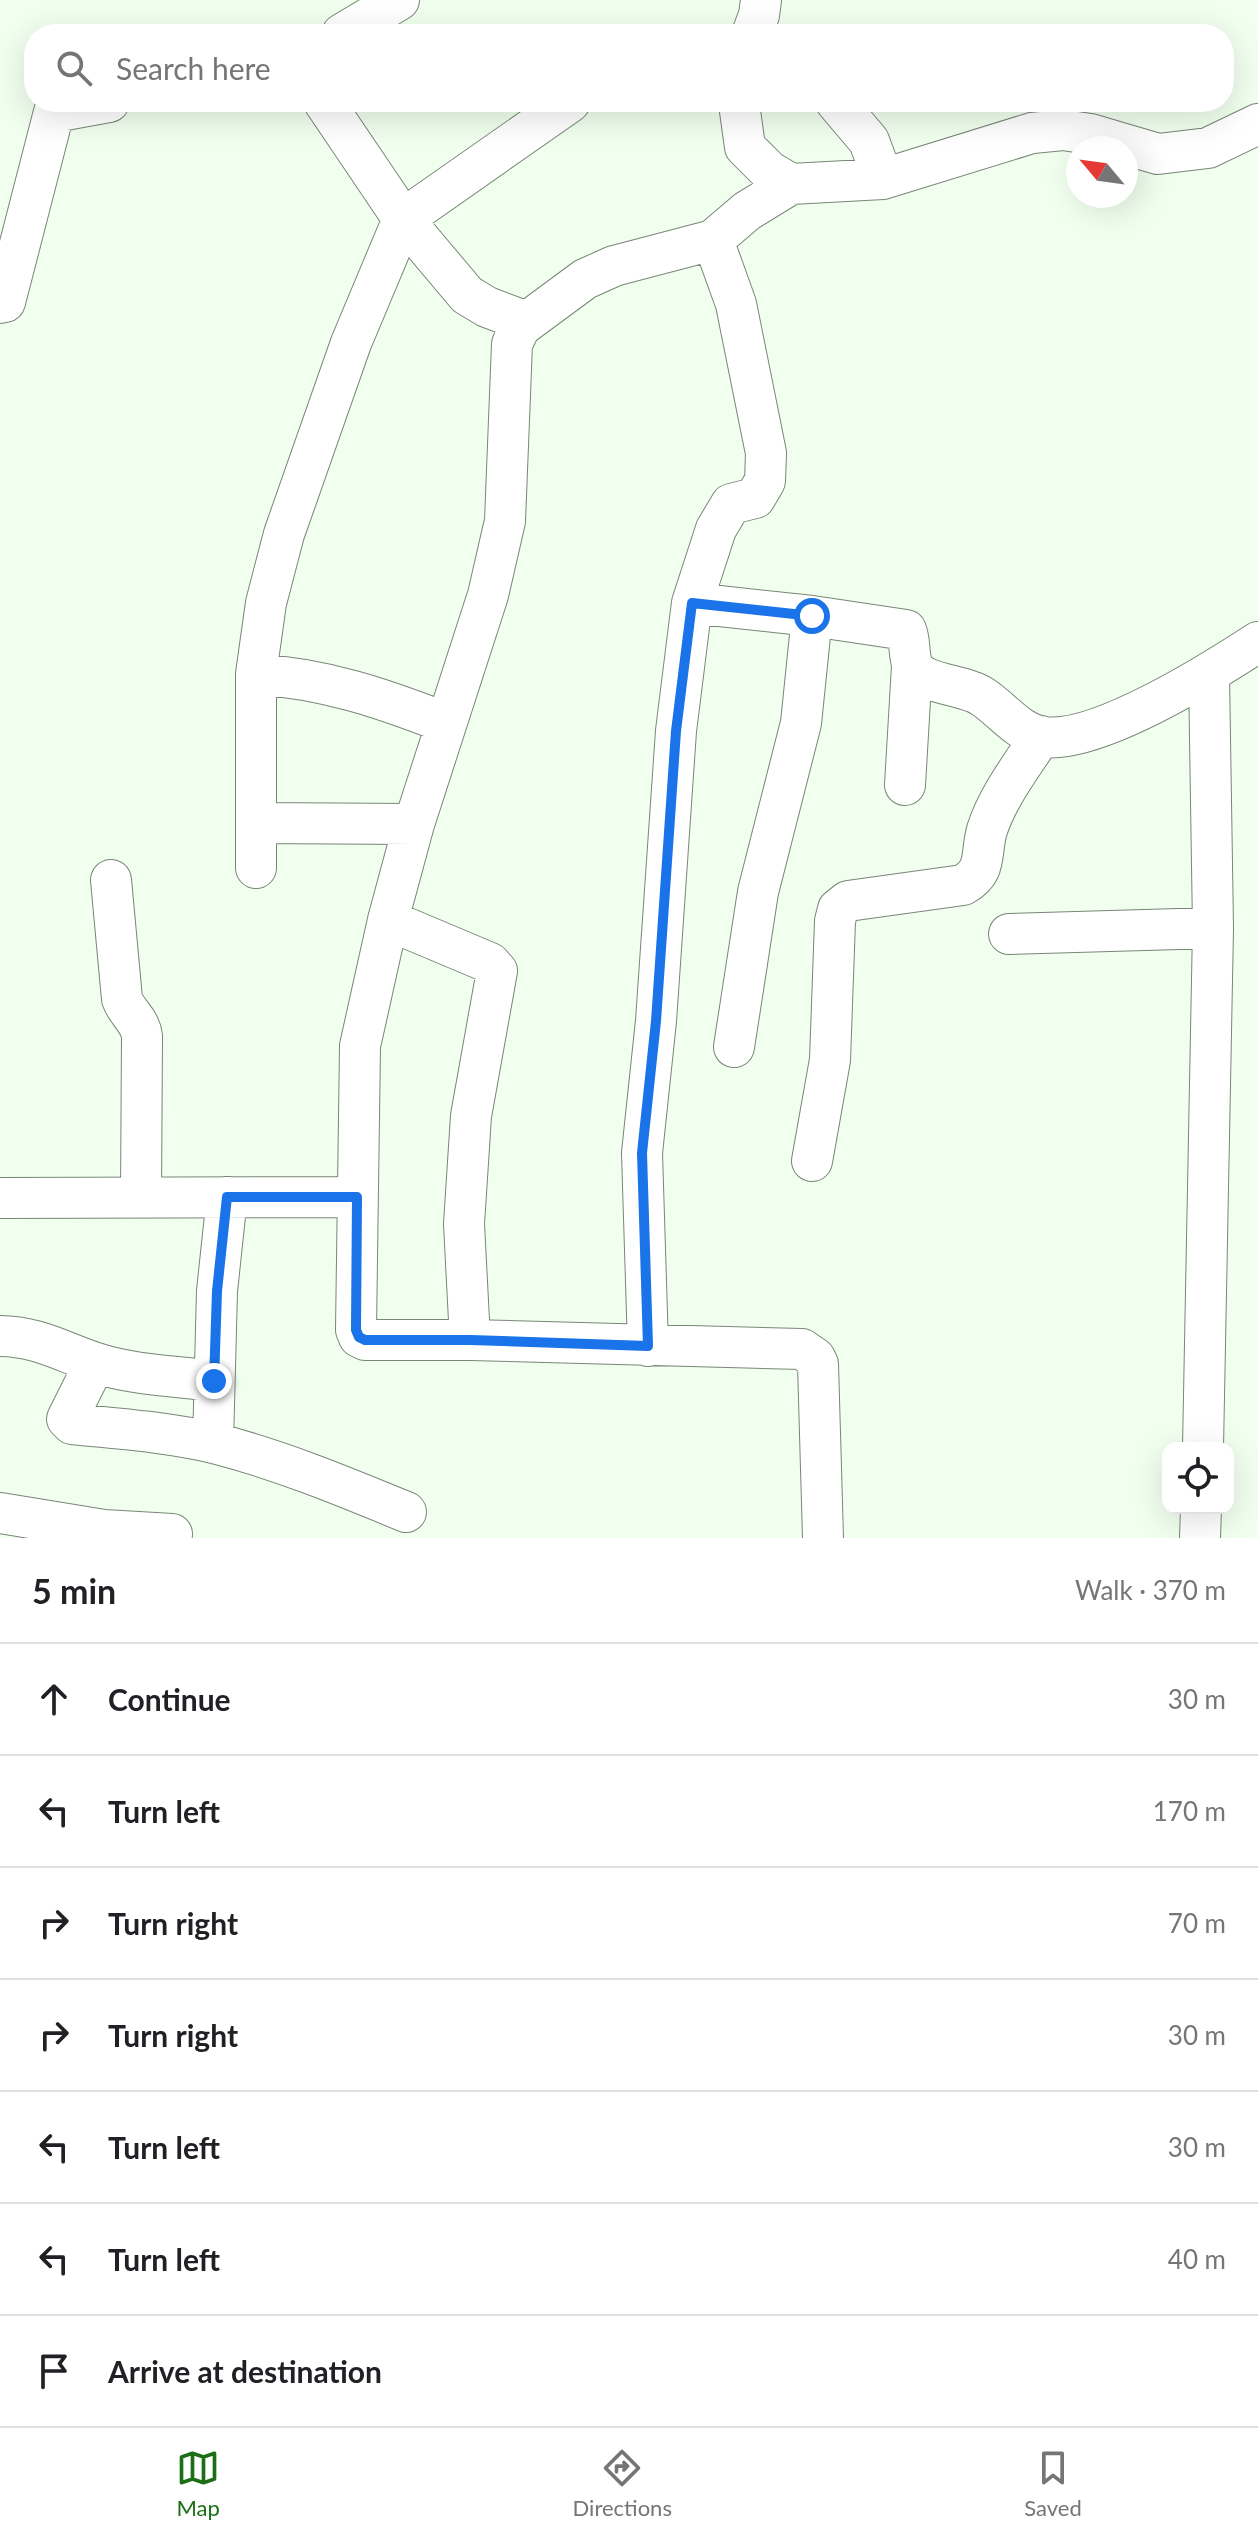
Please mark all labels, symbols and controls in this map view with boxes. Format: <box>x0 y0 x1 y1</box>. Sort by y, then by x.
search box <box>24 24 1234 112</box>
icon: search <box>52 46 96 90</box>
text: Search here <box>116 50 271 86</box>
north arrow <box>1066 136 1138 208</box>
route start <box>794 598 830 634</box>
route end <box>196 1363 232 1399</box>
map controls <box>1162 1442 1234 1514</box>
button: locate <box>1162 1442 1234 1514</box>
text: 5 min <box>32 1570 116 1611</box>
text: Walk · 370 m <box>1075 1574 1226 1606</box>
icon: ahead <box>32 1677 76 1721</box>
text: Continue <box>108 1681 231 1717</box>
text: 30 m <box>1168 1683 1226 1715</box>
icon: left <box>32 1789 76 1833</box>
text: Turn left <box>108 1793 220 1829</box>
text: 170 m <box>1153 1795 1226 1827</box>
icon: right <box>32 1901 76 1945</box>
text: Turn right <box>108 1905 238 1941</box>
text: 70 m <box>1168 1907 1226 1939</box>
icon: right <box>32 2013 76 2057</box>
text: Turn right <box>108 2017 238 2053</box>
text: 30 m <box>1168 2019 1226 2051</box>
icon: left <box>32 2125 76 2169</box>
text: Turn left <box>108 2129 220 2165</box>
text: 30 m <box>1168 2131 1226 2163</box>
icon: left <box>32 2237 76 2281</box>
text: Turn left <box>108 2241 220 2277</box>
text: 40 m <box>1168 2243 1226 2275</box>
icon: arrive <box>32 2349 76 2393</box>
text: Arrive at destination <box>108 2353 382 2389</box>
tab: Map <box>176 2446 220 2521</box>
tab: Directions <box>573 2446 672 2521</box>
tab: Saved <box>1024 2446 1082 2521</box>

